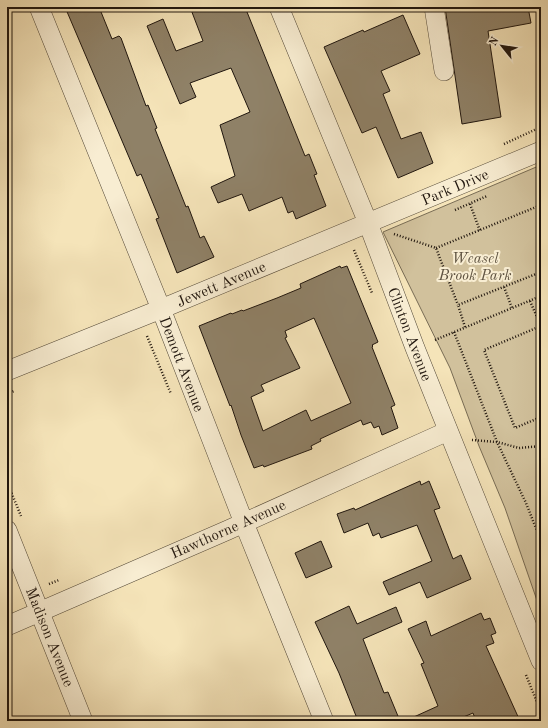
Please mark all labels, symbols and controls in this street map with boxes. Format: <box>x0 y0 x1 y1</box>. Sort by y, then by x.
north arrow <box>482 26 522 66</box>
text: N <box>488 35 502 48</box>
street label: Park Drive <box>420 168 491 209</box>
park label: Weasel Brook Park <box>437 252 512 284</box>
street label: Jewett Avenue <box>175 260 268 311</box>
street label: Clinton Avenue <box>384 286 433 383</box>
street label: Demott Avenue <box>156 315 206 414</box>
street label: Hawthorne Avenue <box>169 498 289 563</box>
street label: Madison Avenue <box>22 586 75 689</box>

